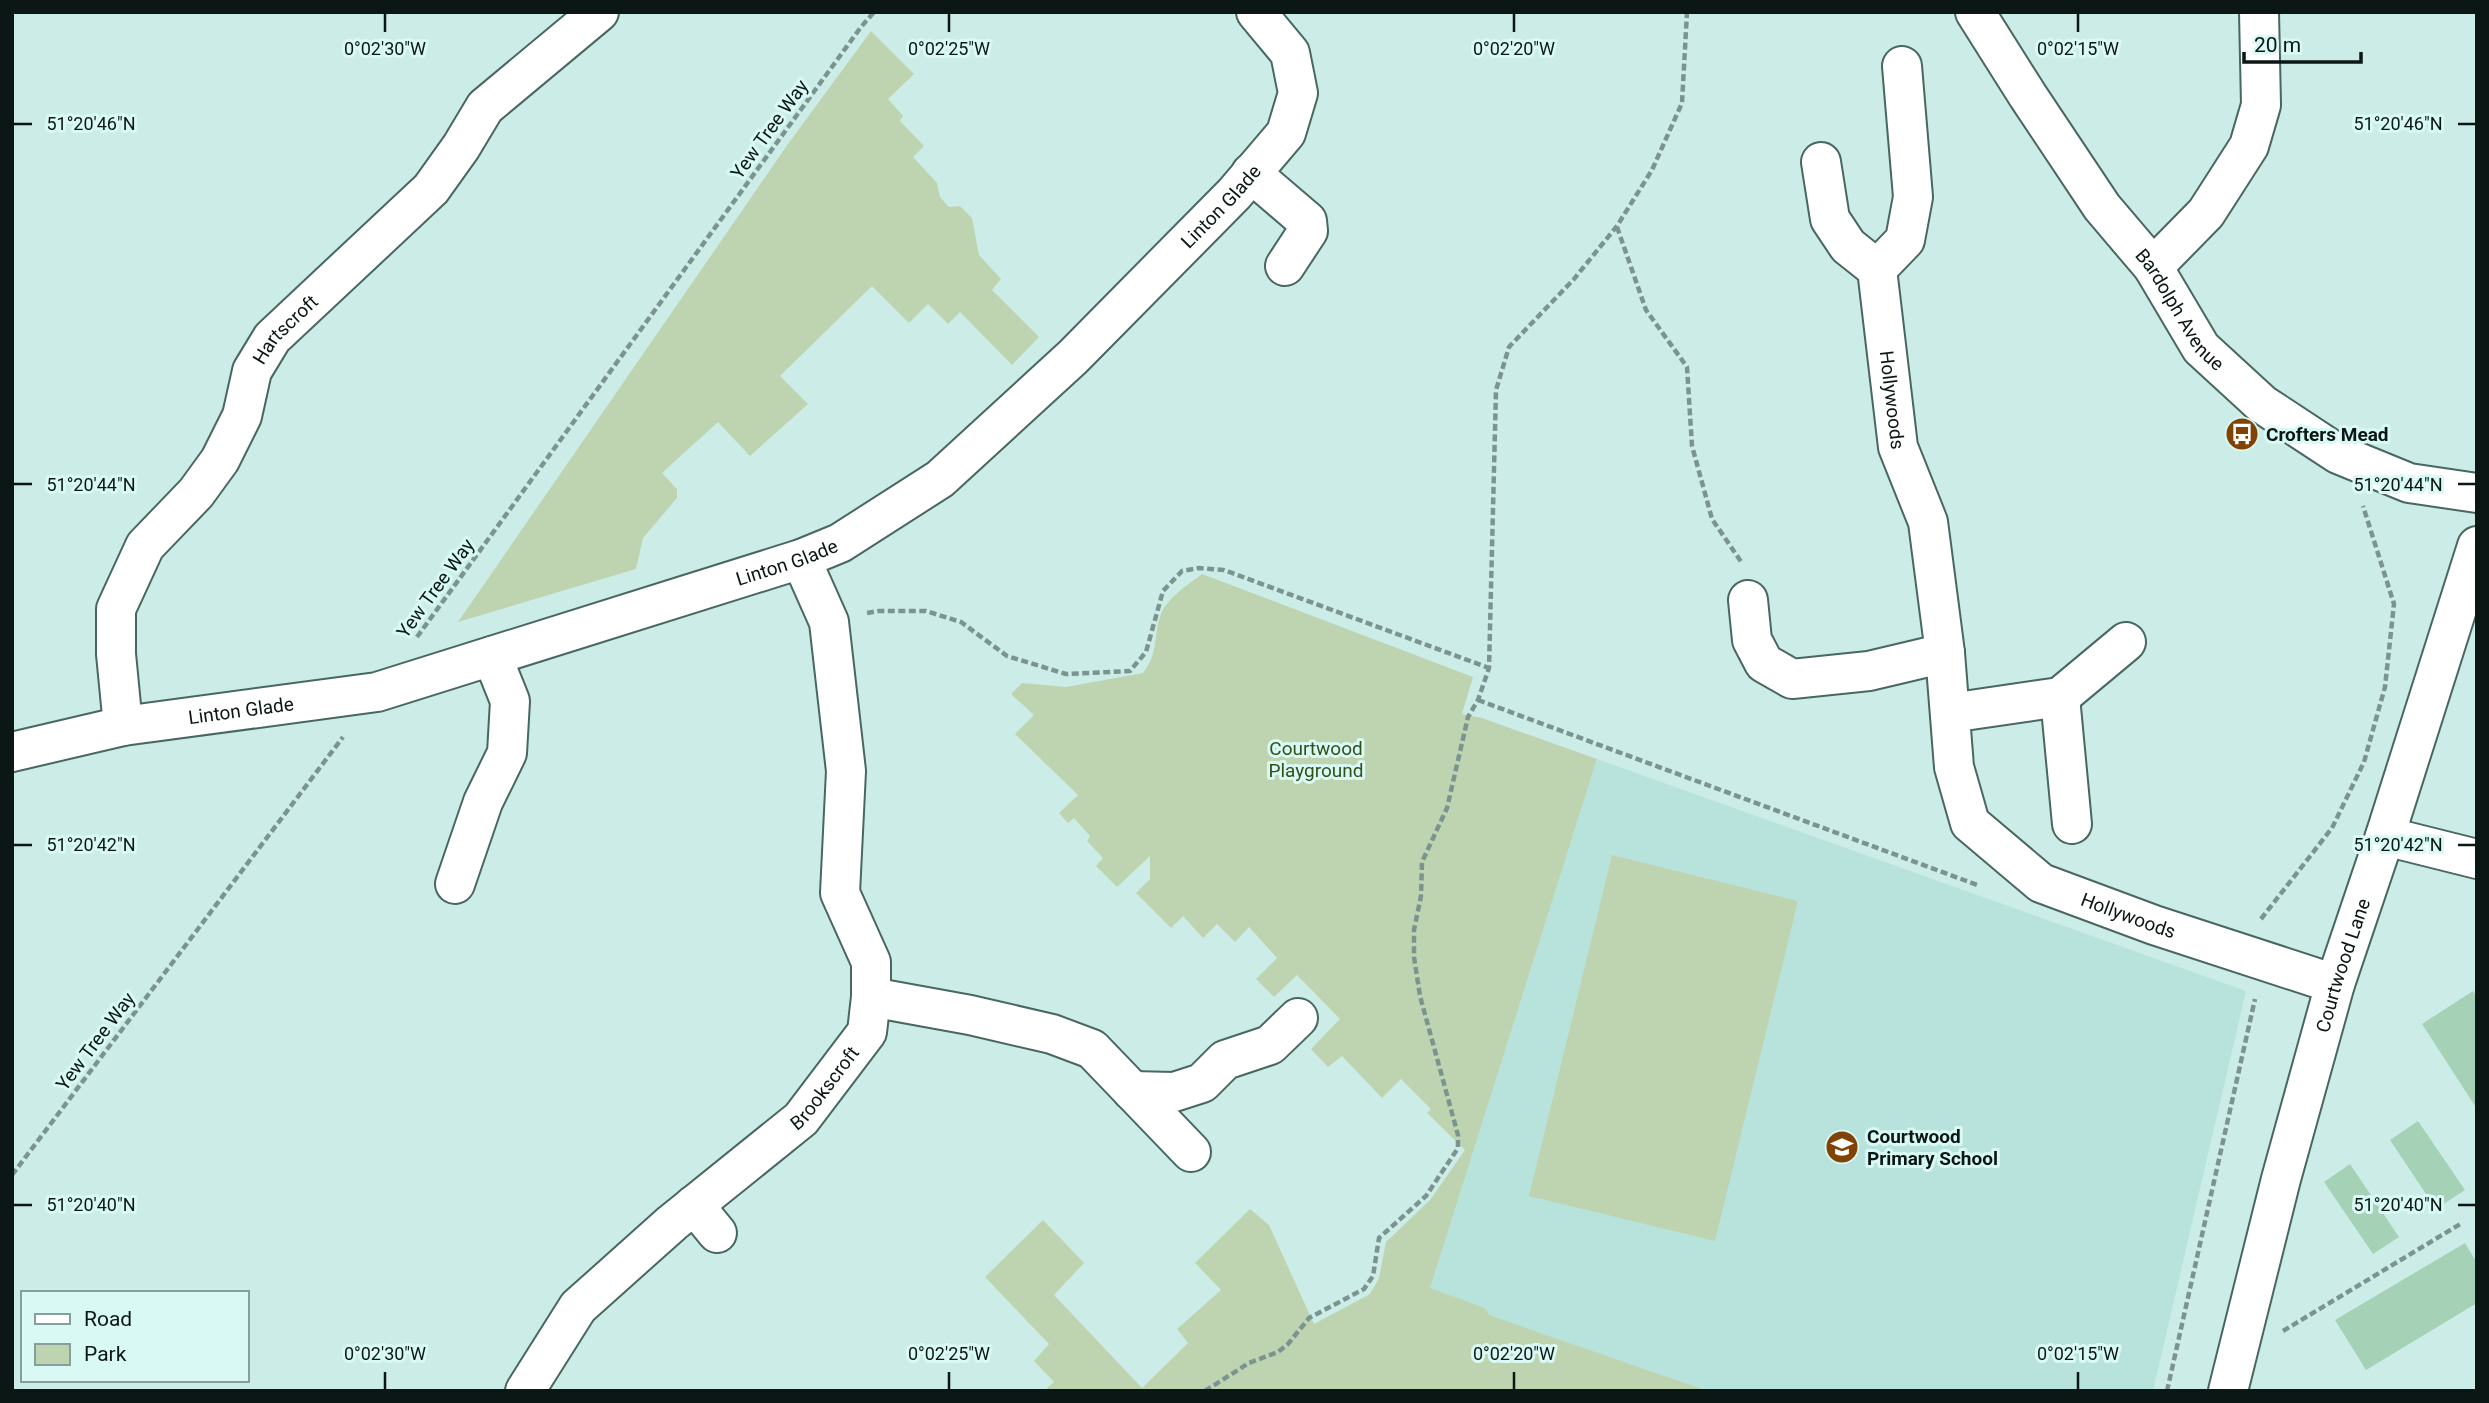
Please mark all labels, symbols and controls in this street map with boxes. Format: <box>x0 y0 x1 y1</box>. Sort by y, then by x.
scale bar <box>2244 21 2361 65</box>
text: 20 m <box>2254 33 2301 57</box>
text: 0°02'30"W <box>344 38 426 59</box>
text: 0°02'25"W <box>908 38 990 59</box>
text: 0°02'20"W <box>1473 38 1555 59</box>
text: 0°02'15"W <box>2037 38 2119 59</box>
street label: Yew Tree Way <box>726 75 813 183</box>
text: 51°20'46"N <box>46 113 136 134</box>
text: 51°20'46"N <box>2353 113 2443 134</box>
street label: Linton Glade <box>1176 160 1266 253</box>
street label: Bardolph Avenue <box>2130 244 2229 376</box>
street label: Hartscroft <box>248 290 323 368</box>
street label: Hollywoods <box>1875 349 1909 451</box>
bus stop icon: Crofters Mead <box>2223 415 2261 453</box>
place label: Crofters Mead <box>2266 423 2389 446</box>
text: 51°20'44"N <box>46 474 136 495</box>
text: 51°20'44"N <box>2353 474 2443 495</box>
street label: Yew Tree Way <box>392 534 479 642</box>
street label: Linton Glade <box>733 534 841 591</box>
street label: Linton Glade <box>187 692 295 729</box>
park label: Courtwood Playground <box>1268 737 1364 782</box>
text: 51°20'42"N <box>46 834 136 855</box>
text: 51°20'42"N <box>2353 834 2443 855</box>
street label: Hollywoods <box>2078 888 2179 943</box>
street label: Courtwood Lane <box>2311 895 2375 1035</box>
street label: Yew Tree Way <box>51 988 140 1095</box>
street label: Brookscroft <box>786 1042 864 1135</box>
place label: Courtwood Primary School <box>1867 1125 1998 1170</box>
school or university icon: Courtwood Primary School <box>1823 1128 1861 1166</box>
text: 51°20'40"N <box>46 1194 136 1215</box>
text: 51°20'40"N <box>2353 1194 2443 1215</box>
legend <box>21 1291 248 1382</box>
text: Road <box>84 1307 132 1331</box>
text: Park <box>84 1342 127 1366</box>
text: 0°02'30"W <box>344 1343 426 1364</box>
text: 0°02'25"W <box>908 1343 990 1364</box>
text: 0°02'20"W <box>1473 1343 1555 1364</box>
text: 0°02'15"W <box>2037 1343 2119 1364</box>

